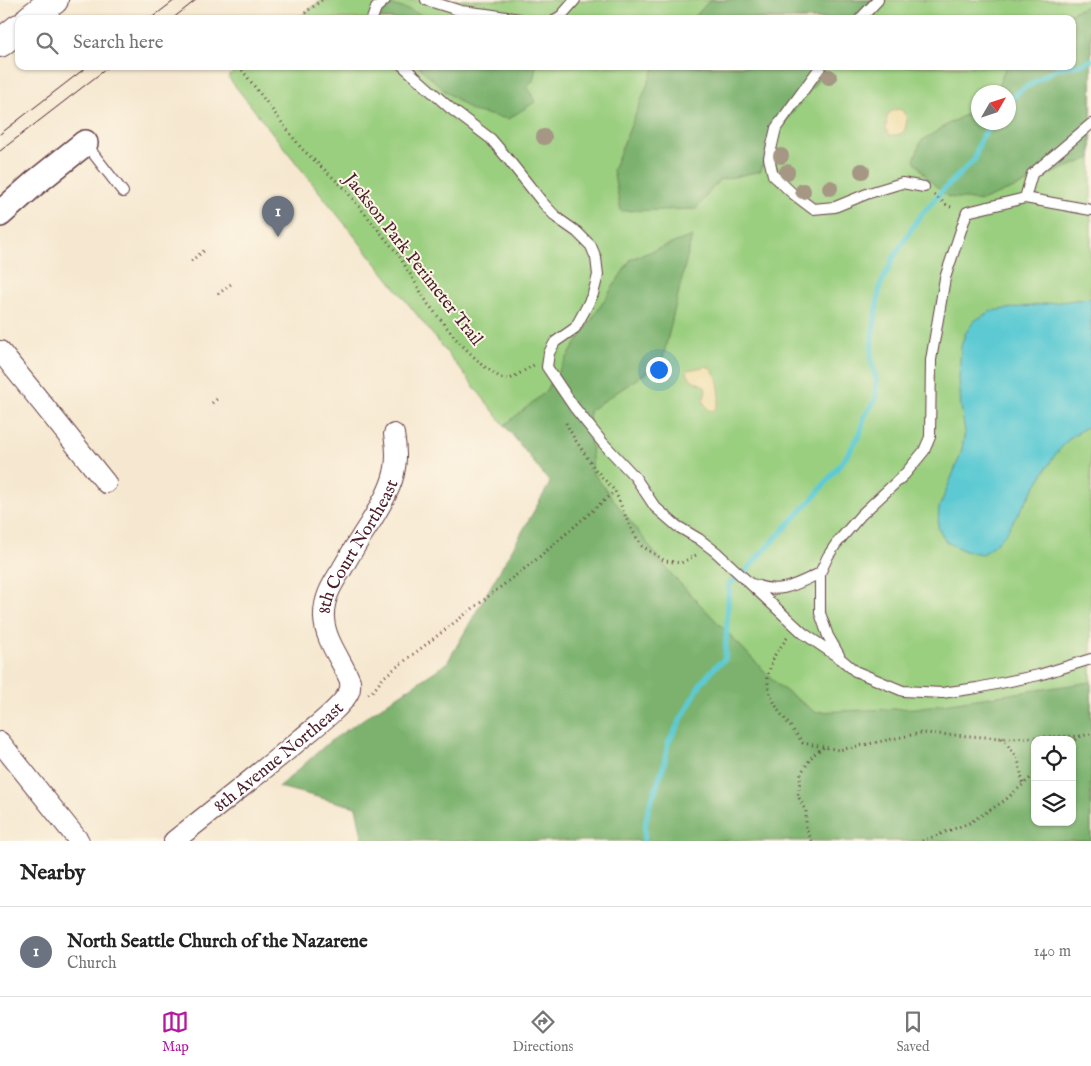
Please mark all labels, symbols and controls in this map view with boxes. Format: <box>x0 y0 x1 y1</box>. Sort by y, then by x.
search box <box>15 15 1076 70</box>
icon: search <box>33 29 61 57</box>
text: Search here <box>73 31 164 55</box>
north arrow <box>971 85 1016 130</box>
street label: Jackson Park Perimeter Trail <box>337 168 487 351</box>
pin: 1 <box>262 196 294 237</box>
your location <box>646 357 672 383</box>
street label: 8th Court Northeast <box>314 477 404 615</box>
street label: 8th Avenue Northeast <box>210 698 349 818</box>
map controls <box>1031 736 1076 826</box>
button: locate <box>1031 736 1076 781</box>
button: layers <box>1031 781 1076 826</box>
text: Nearby <box>20 860 85 887</box>
text: North Seattle Church of the Nazarene <box>67 930 368 954</box>
text: 1 <box>33 942 39 962</box>
text: 140 m <box>1033 942 1071 962</box>
text: Church <box>67 954 116 974</box>
tab: Map <box>161 1008 189 1056</box>
tab: Directions <box>512 1008 573 1056</box>
tab: Saved <box>896 1008 929 1056</box>

